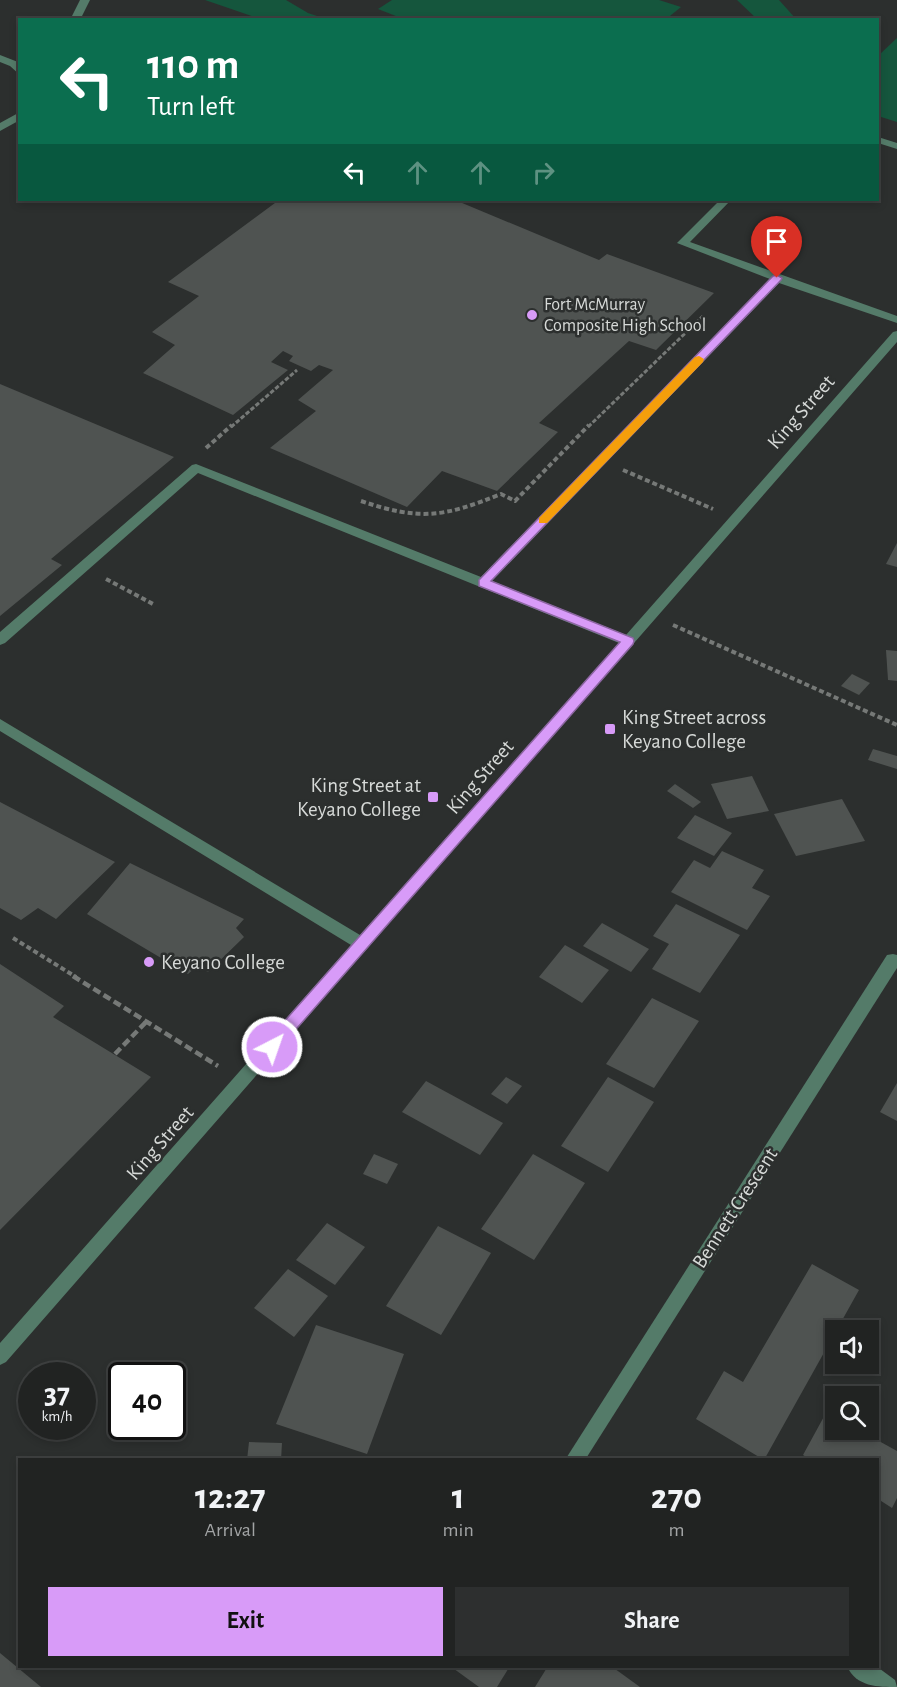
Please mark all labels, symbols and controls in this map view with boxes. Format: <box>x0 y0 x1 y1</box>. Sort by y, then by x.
icon: left <box>48 42 126 120</box>
text: 110 m <box>147 44 239 86</box>
text: Turn left <box>147 93 235 120</box>
icon: left <box>338 156 371 189</box>
icon: ahead <box>401 156 434 189</box>
icon: ahead <box>464 156 497 189</box>
icon: right <box>527 156 560 189</box>
pin <box>751 216 802 278</box>
icon: arrive <box>760 225 793 258</box>
place label: Fort McMurray Composite High School <box>544 296 706 335</box>
marker: Fort McMurray Composite High School <box>525 308 539 322</box>
street label: King Street <box>763 371 839 453</box>
place label: King Street across Keyano College <box>622 707 766 752</box>
marker: King Street across Keyano College <box>603 722 617 736</box>
street label: King Street <box>442 736 518 818</box>
place label: King Street at Keyano College <box>297 775 421 820</box>
marker: King Street at Keyano College <box>426 790 440 804</box>
place label: Keyano College <box>161 952 285 973</box>
marker: Keyano College <box>142 955 156 969</box>
position arrow <box>240 1015 304 1079</box>
street label: King Street <box>122 1102 198 1184</box>
street label: Bennett Crescent <box>688 1144 782 1272</box>
map controls <box>825 1320 879 1440</box>
button: sound <box>825 1320 879 1374</box>
speed limit sign: 40 <box>108 1362 186 1440</box>
text: 37 <box>44 1379 70 1409</box>
button: search <box>825 1386 879 1440</box>
text: km/h <box>42 1409 72 1424</box>
text: 12:27 <box>195 1479 266 1515</box>
text: 1 <box>452 1479 465 1515</box>
text: 270 <box>651 1479 702 1515</box>
text: Arrival <box>205 1520 256 1540</box>
text: min <box>443 1520 474 1540</box>
text: m <box>668 1520 684 1540</box>
button: Exit <box>48 1587 443 1656</box>
button: Share <box>455 1587 849 1656</box>

